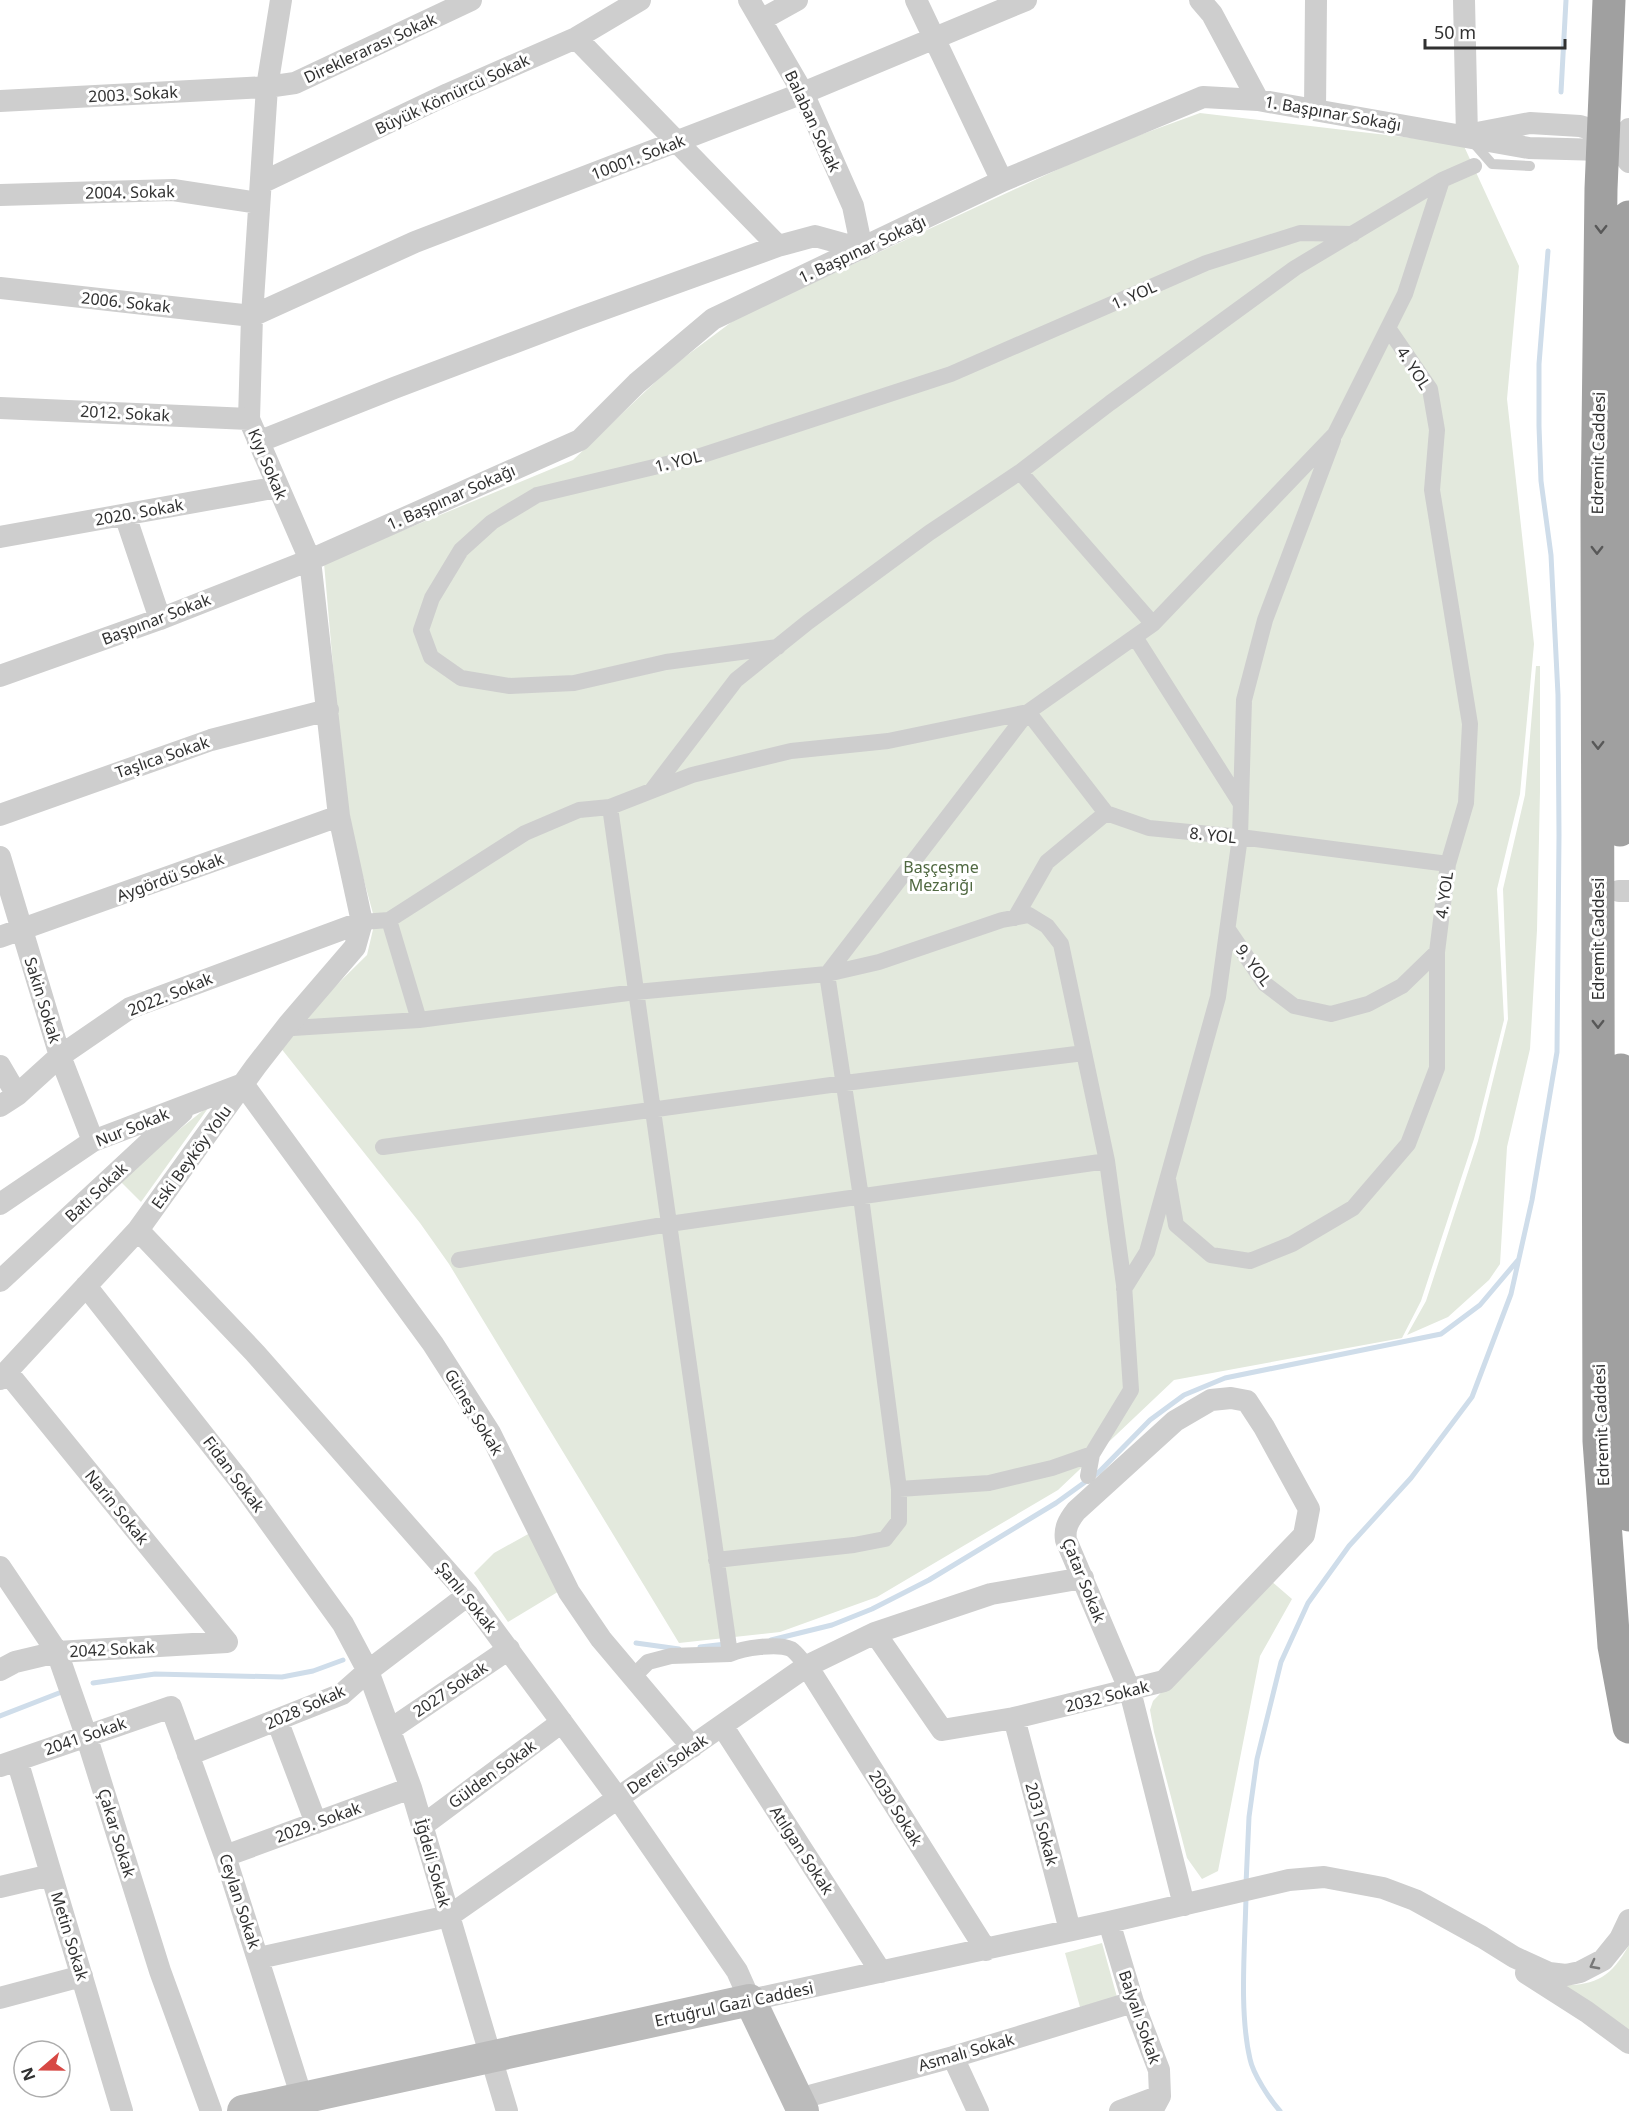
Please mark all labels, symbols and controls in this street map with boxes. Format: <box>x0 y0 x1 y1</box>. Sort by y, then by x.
street label: Direklerarası Sokak <box>300 7 440 88</box>
scale bar <box>1425 12 1564 50</box>
text: 50 m <box>1434 20 1476 44</box>
street label: Büyük Kömürcü Sokak <box>371 48 533 139</box>
street label: Balaban Sokak <box>780 67 846 176</box>
street label: 2003. Sokak <box>88 81 179 107</box>
street label: 1. Başpınar Sokağı <box>1263 90 1403 136</box>
street label: 10001. Sokak <box>588 129 688 185</box>
street label: 2004. Sokak <box>85 180 175 204</box>
street label: 1. Başpınar Sokağı <box>795 210 929 288</box>
one-way arrow <box>1595 225 1607 234</box>
street label: 1. YOL <box>1108 275 1160 315</box>
street label: 2006. Sokak <box>80 286 172 318</box>
street label: 4. YOL <box>1392 342 1436 394</box>
street label: Edremit Caddesi <box>1586 391 1610 515</box>
street label: 2012. Sokak <box>80 400 171 426</box>
street label: Kıyı Sokak <box>243 425 293 503</box>
street label: 1. YOL <box>652 445 704 477</box>
street label: 1. Başpınar Sokağı <box>383 459 519 535</box>
street label: 2020. Sokak <box>93 493 185 531</box>
one-way arrow <box>1591 546 1603 555</box>
street label: Başpınar Sokak <box>98 588 214 650</box>
street label: Taşlıca Sokak <box>112 731 212 783</box>
one-way arrow <box>1592 741 1604 750</box>
street label: 8. YOL <box>1188 822 1238 848</box>
street label: Aygördü Sokak <box>113 847 227 907</box>
park label: Başçeşme Mezarığı <box>903 856 979 896</box>
street label: 4. YOL <box>1430 870 1458 920</box>
street label: Edremit Caddesi <box>1587 878 1609 1000</box>
street label: 9. YOL <box>1231 940 1277 990</box>
street label: Sakin Sokak <box>19 954 67 1046</box>
street label: 2022. Sokak <box>124 967 216 1021</box>
one-way arrow <box>1592 1020 1604 1029</box>
street label: Eski Beyköy Yolu <box>146 1101 236 1213</box>
street label: Nur Sokak <box>92 1102 172 1152</box>
street label: Batı Sokak <box>60 1157 132 1227</box>
street label: Edremit Caddesi <box>1588 1363 1614 1487</box>
street label: Güneş Sokak <box>440 1365 509 1460</box>
street label: Fidan Sokak <box>198 1432 270 1517</box>
street label: Narin Sokak <box>80 1465 154 1549</box>
street label: Çatar Sokak <box>1057 1535 1111 1626</box>
street label: Şanlı Sokak <box>432 1557 502 1637</box>
street label: 2042 Sokak <box>69 1636 156 1662</box>
street label: 2027 Sokak <box>408 1656 492 1722</box>
street label: 2032 Sokak <box>1063 1675 1151 1717</box>
street label: 2028 Sokak <box>262 1679 349 1734</box>
street label: 2041 Sokak <box>41 1712 129 1760</box>
street label: Dereli Sokak <box>622 1729 712 1799</box>
street label: Gülden Sokak <box>444 1735 541 1813</box>
street label: 2030 Sokak <box>864 1766 928 1850</box>
street label: 2031 Sokak <box>1020 1780 1064 1868</box>
street label: Çakar Sokak <box>93 1786 141 1881</box>
street label: 2029. Sokak <box>272 1796 364 1848</box>
street label: Atılgan Sokak <box>765 1801 839 1899</box>
street label: İğdeli Sokak <box>410 1816 456 1910</box>
street label: Ceylan Sokak <box>214 1851 266 1952</box>
street label: Metin Sokak <box>46 1889 94 1984</box>
one-way arrow <box>1589 1957 1600 1969</box>
street label: Balyalı Sokak <box>1114 1967 1166 2067</box>
street label: Ertuğrul Gazi Caddesi <box>653 1976 815 2032</box>
street label: Asmalı Sokak <box>915 2028 1017 2076</box>
north arrow <box>12 2039 72 2099</box>
text: N <box>15 2064 40 2084</box>

